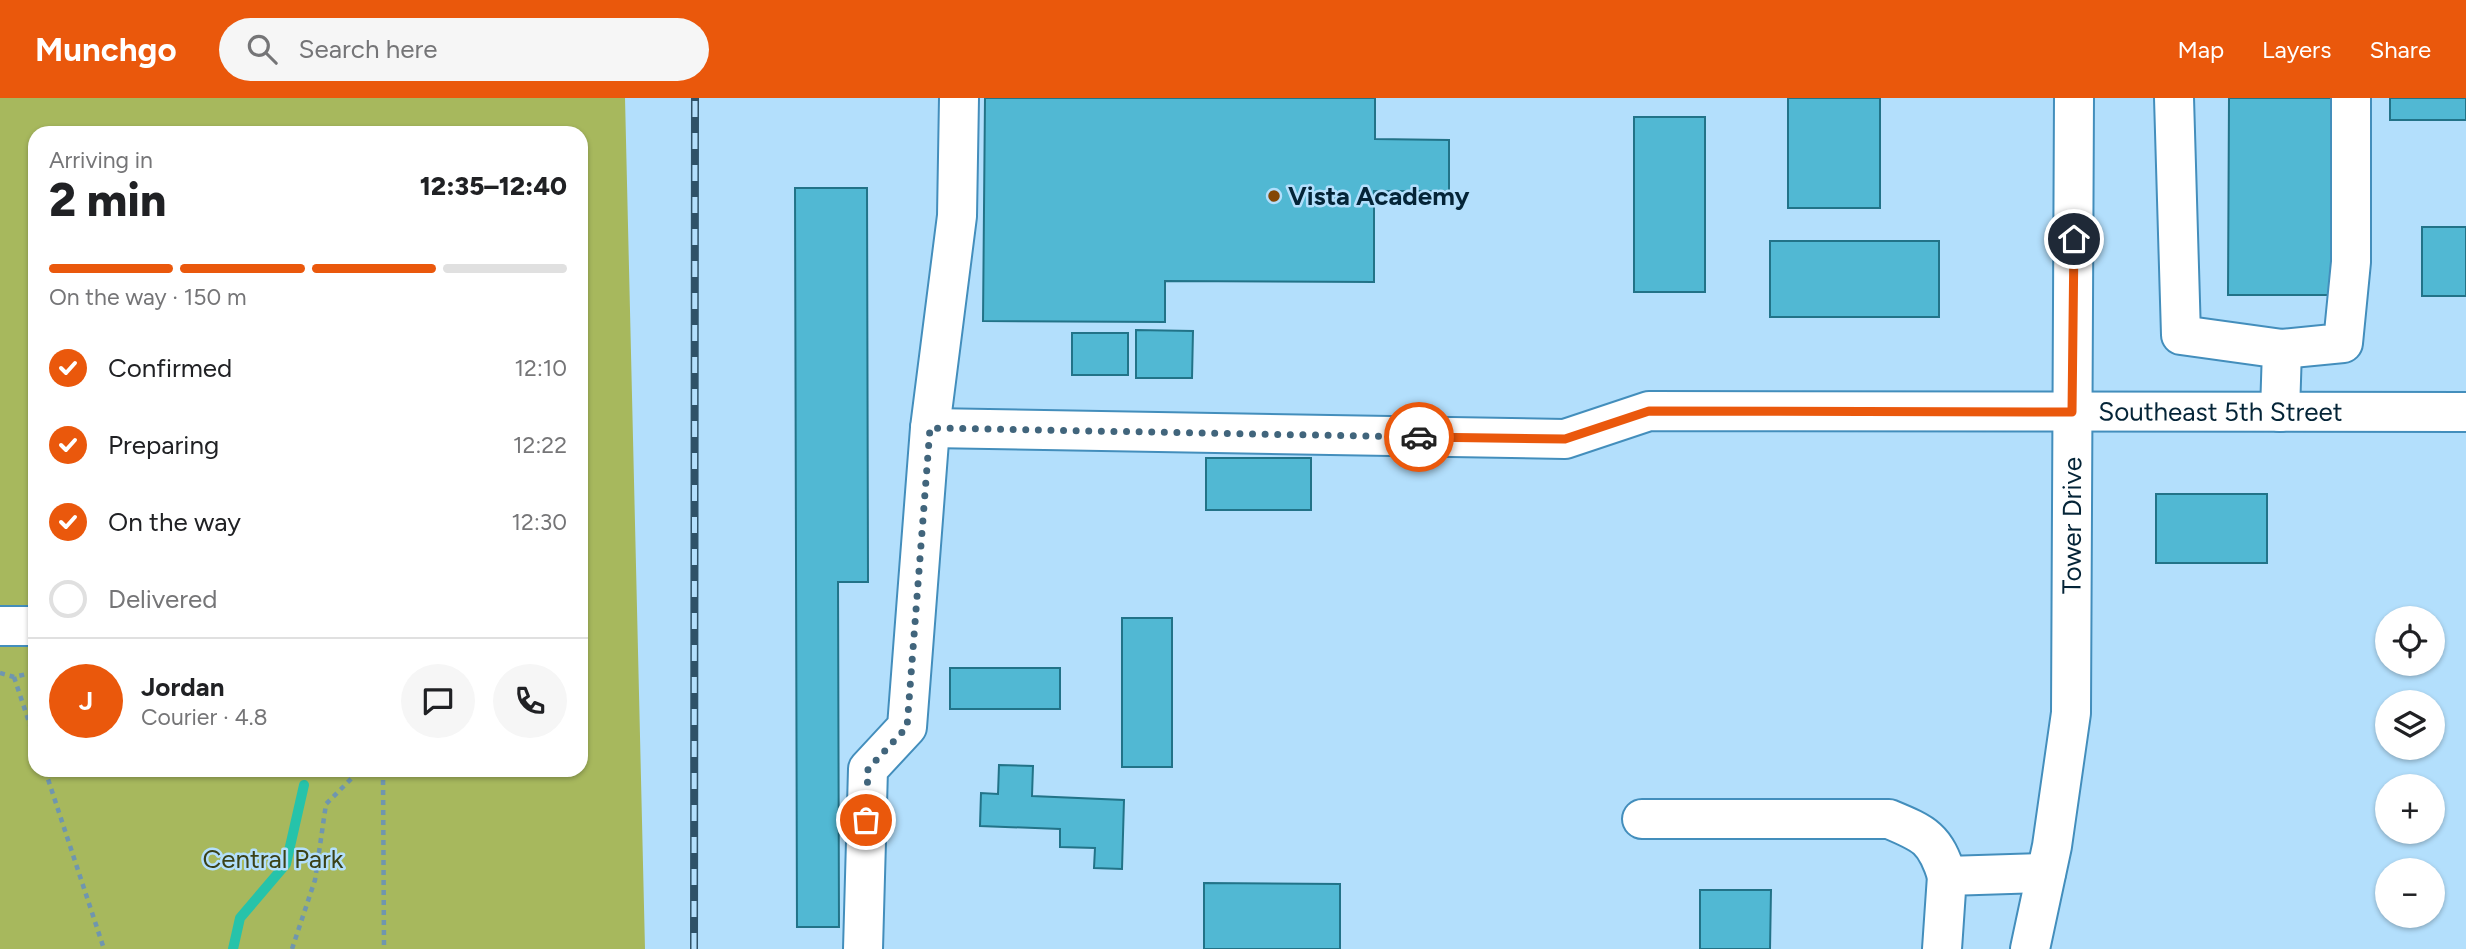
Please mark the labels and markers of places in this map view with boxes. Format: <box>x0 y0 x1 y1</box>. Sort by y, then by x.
place label: Vista Academy <box>1288 180 1469 212</box>
marker: Vista Academy <box>1266 188 1282 204</box>
pin <box>2044 209 2104 269</box>
pin <box>836 790 896 850</box>

